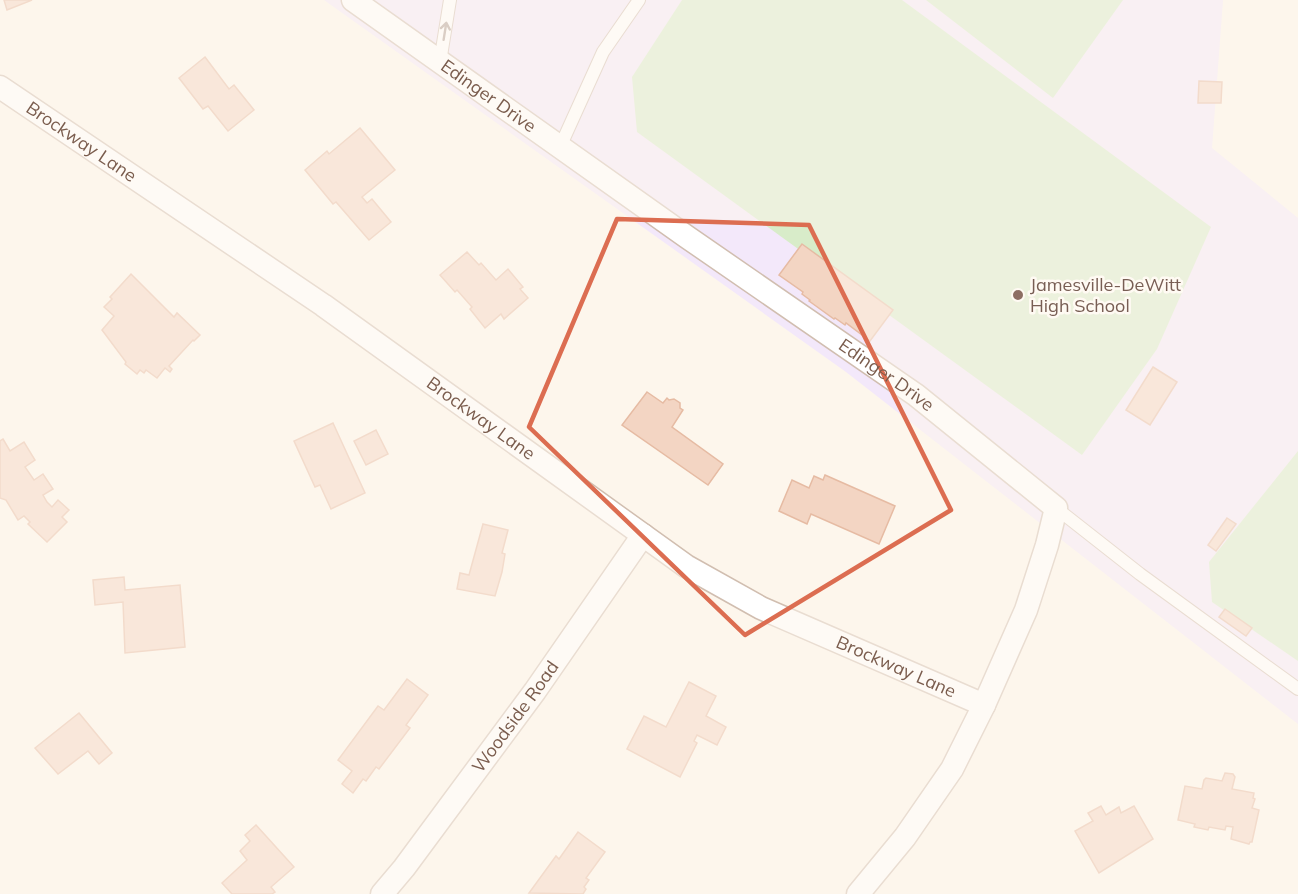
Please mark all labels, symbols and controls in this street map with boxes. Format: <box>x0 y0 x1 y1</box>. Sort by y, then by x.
one-way arrow <box>439 22 450 41</box>
street label: Edinger Drive <box>436 54 541 137</box>
street label: Brockway Lane <box>22 96 141 187</box>
place label: Jamesville-DeWitt High School <box>1030 273 1181 317</box>
marker: Jamesville-DeWitt High School <box>1011 288 1025 302</box>
street label: Edinger Drive <box>834 333 939 416</box>
street label: Brockway Lane <box>422 371 540 465</box>
street label: Brockway Lane <box>833 630 960 702</box>
street label: Woodside Road <box>467 656 564 777</box>

